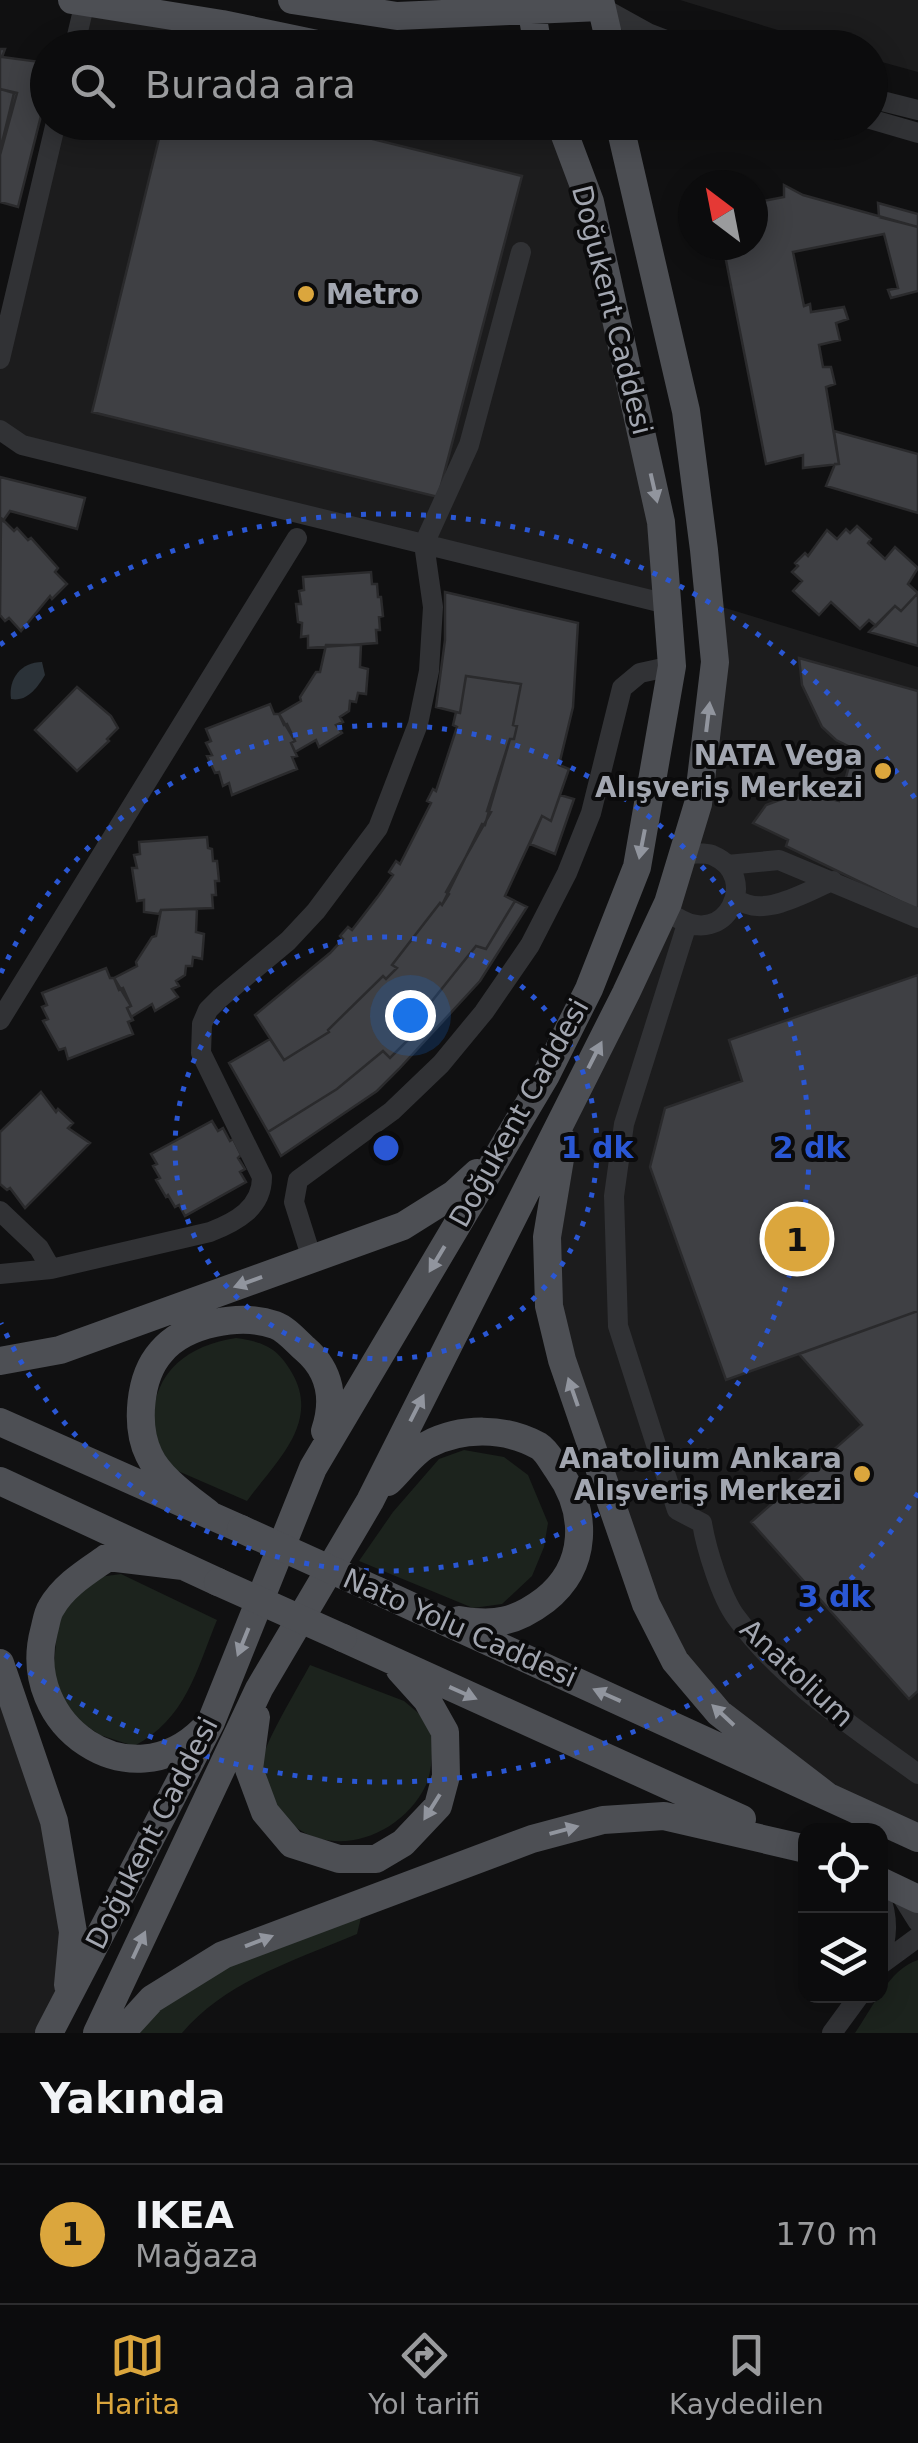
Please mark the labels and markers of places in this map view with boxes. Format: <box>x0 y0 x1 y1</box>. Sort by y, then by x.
place label: Metro <box>326 278 419 311</box>
marker: Metro <box>295 283 317 305</box>
place label: NATA Vega Alışveriş Merkezi <box>595 739 863 804</box>
marker: NATA Vega Alışveriş Merkezi <box>872 760 894 782</box>
centre of rings <box>368 1130 404 1166</box>
pin: 1 <box>764 1202 830 1276</box>
place label: Anatolium Ankara Alışveriş Merkezi <box>559 1442 842 1507</box>
marker: Anatolium Ankara Alışveriş Merkezi <box>851 1463 873 1485</box>

